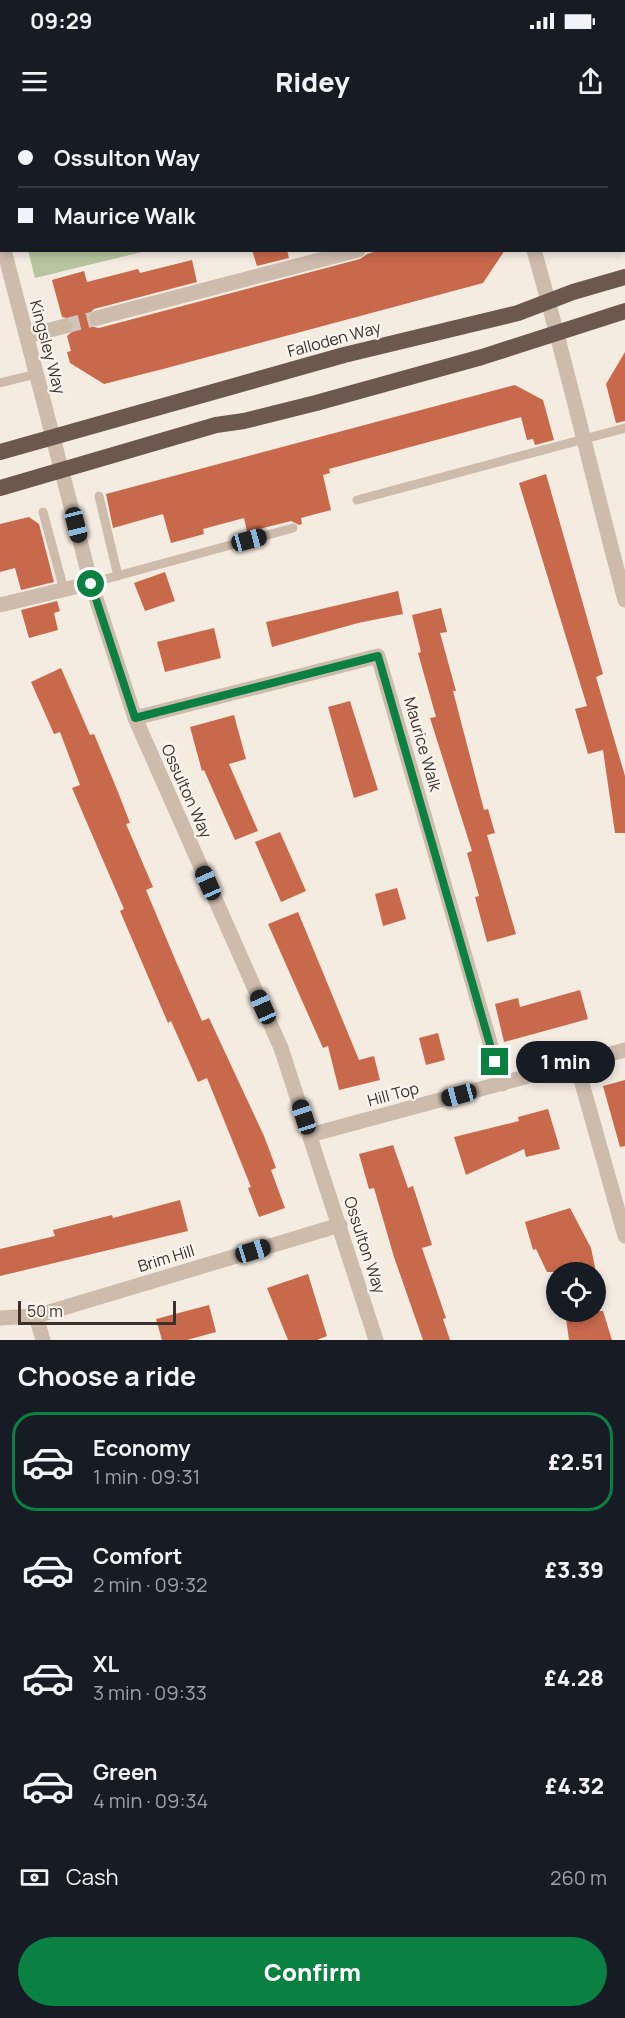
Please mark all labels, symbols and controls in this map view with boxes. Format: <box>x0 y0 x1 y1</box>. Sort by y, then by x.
text: 09:29 <box>30 6 92 36</box>
text: Ridey <box>275 63 350 100</box>
icon: menu <box>18 65 51 98</box>
icon: share <box>574 65 607 98</box>
text: Ossulton Way <box>54 143 200 173</box>
text: Maurice Walk <box>54 201 195 231</box>
street label: Kingsley Way <box>25 298 71 397</box>
street label: Falloden Way <box>285 316 384 362</box>
car <box>63 505 89 545</box>
car <box>229 527 269 553</box>
route start <box>77 570 104 597</box>
street label: Maurice Walk <box>399 694 447 795</box>
street label: Ossulton Way <box>156 740 218 842</box>
car <box>192 863 224 903</box>
car <box>247 987 279 1027</box>
callout: 1 min <box>516 1041 615 1083</box>
route end <box>481 1048 508 1075</box>
text: 1 min <box>540 1048 591 1075</box>
street label: Hill Top <box>365 1077 421 1111</box>
car <box>439 1082 479 1108</box>
car <box>290 1097 318 1137</box>
street label: Ossulton Way <box>339 1194 391 1297</box>
car <box>233 1237 273 1265</box>
street label: Brim Hill <box>135 1239 197 1277</box>
map controls <box>546 1262 606 1322</box>
button: locate <box>546 1262 606 1322</box>
scale bar <box>18 1298 176 1326</box>
text: 50 m <box>27 1300 63 1322</box>
text: Choose a ride <box>18 1357 196 1394</box>
text: Economy <box>93 1433 191 1463</box>
icon: car <box>21 1435 75 1489</box>
text: £2.51 <box>548 1447 604 1477</box>
text: 1 min · 09:31 <box>93 1463 200 1490</box>
text: Comfort <box>93 1541 182 1571</box>
icon: car <box>21 1543 75 1597</box>
text: £3.39 <box>545 1555 604 1585</box>
text: 2 min · 09:32 <box>93 1571 208 1598</box>
text: XL <box>93 1649 119 1679</box>
icon: car <box>21 1651 75 1705</box>
text: £4.28 <box>544 1663 604 1693</box>
text: 3 min · 09:33 <box>93 1679 207 1706</box>
text: Green <box>93 1757 158 1787</box>
icon: car <box>21 1759 75 1813</box>
text: £4.32 <box>545 1771 604 1801</box>
text: 4 min · 09:34 <box>93 1787 208 1814</box>
icon: cash <box>18 1861 51 1894</box>
text: Cash <box>66 1862 119 1892</box>
text: 260 m <box>550 1864 607 1891</box>
button: Confirm <box>18 1937 607 2006</box>

